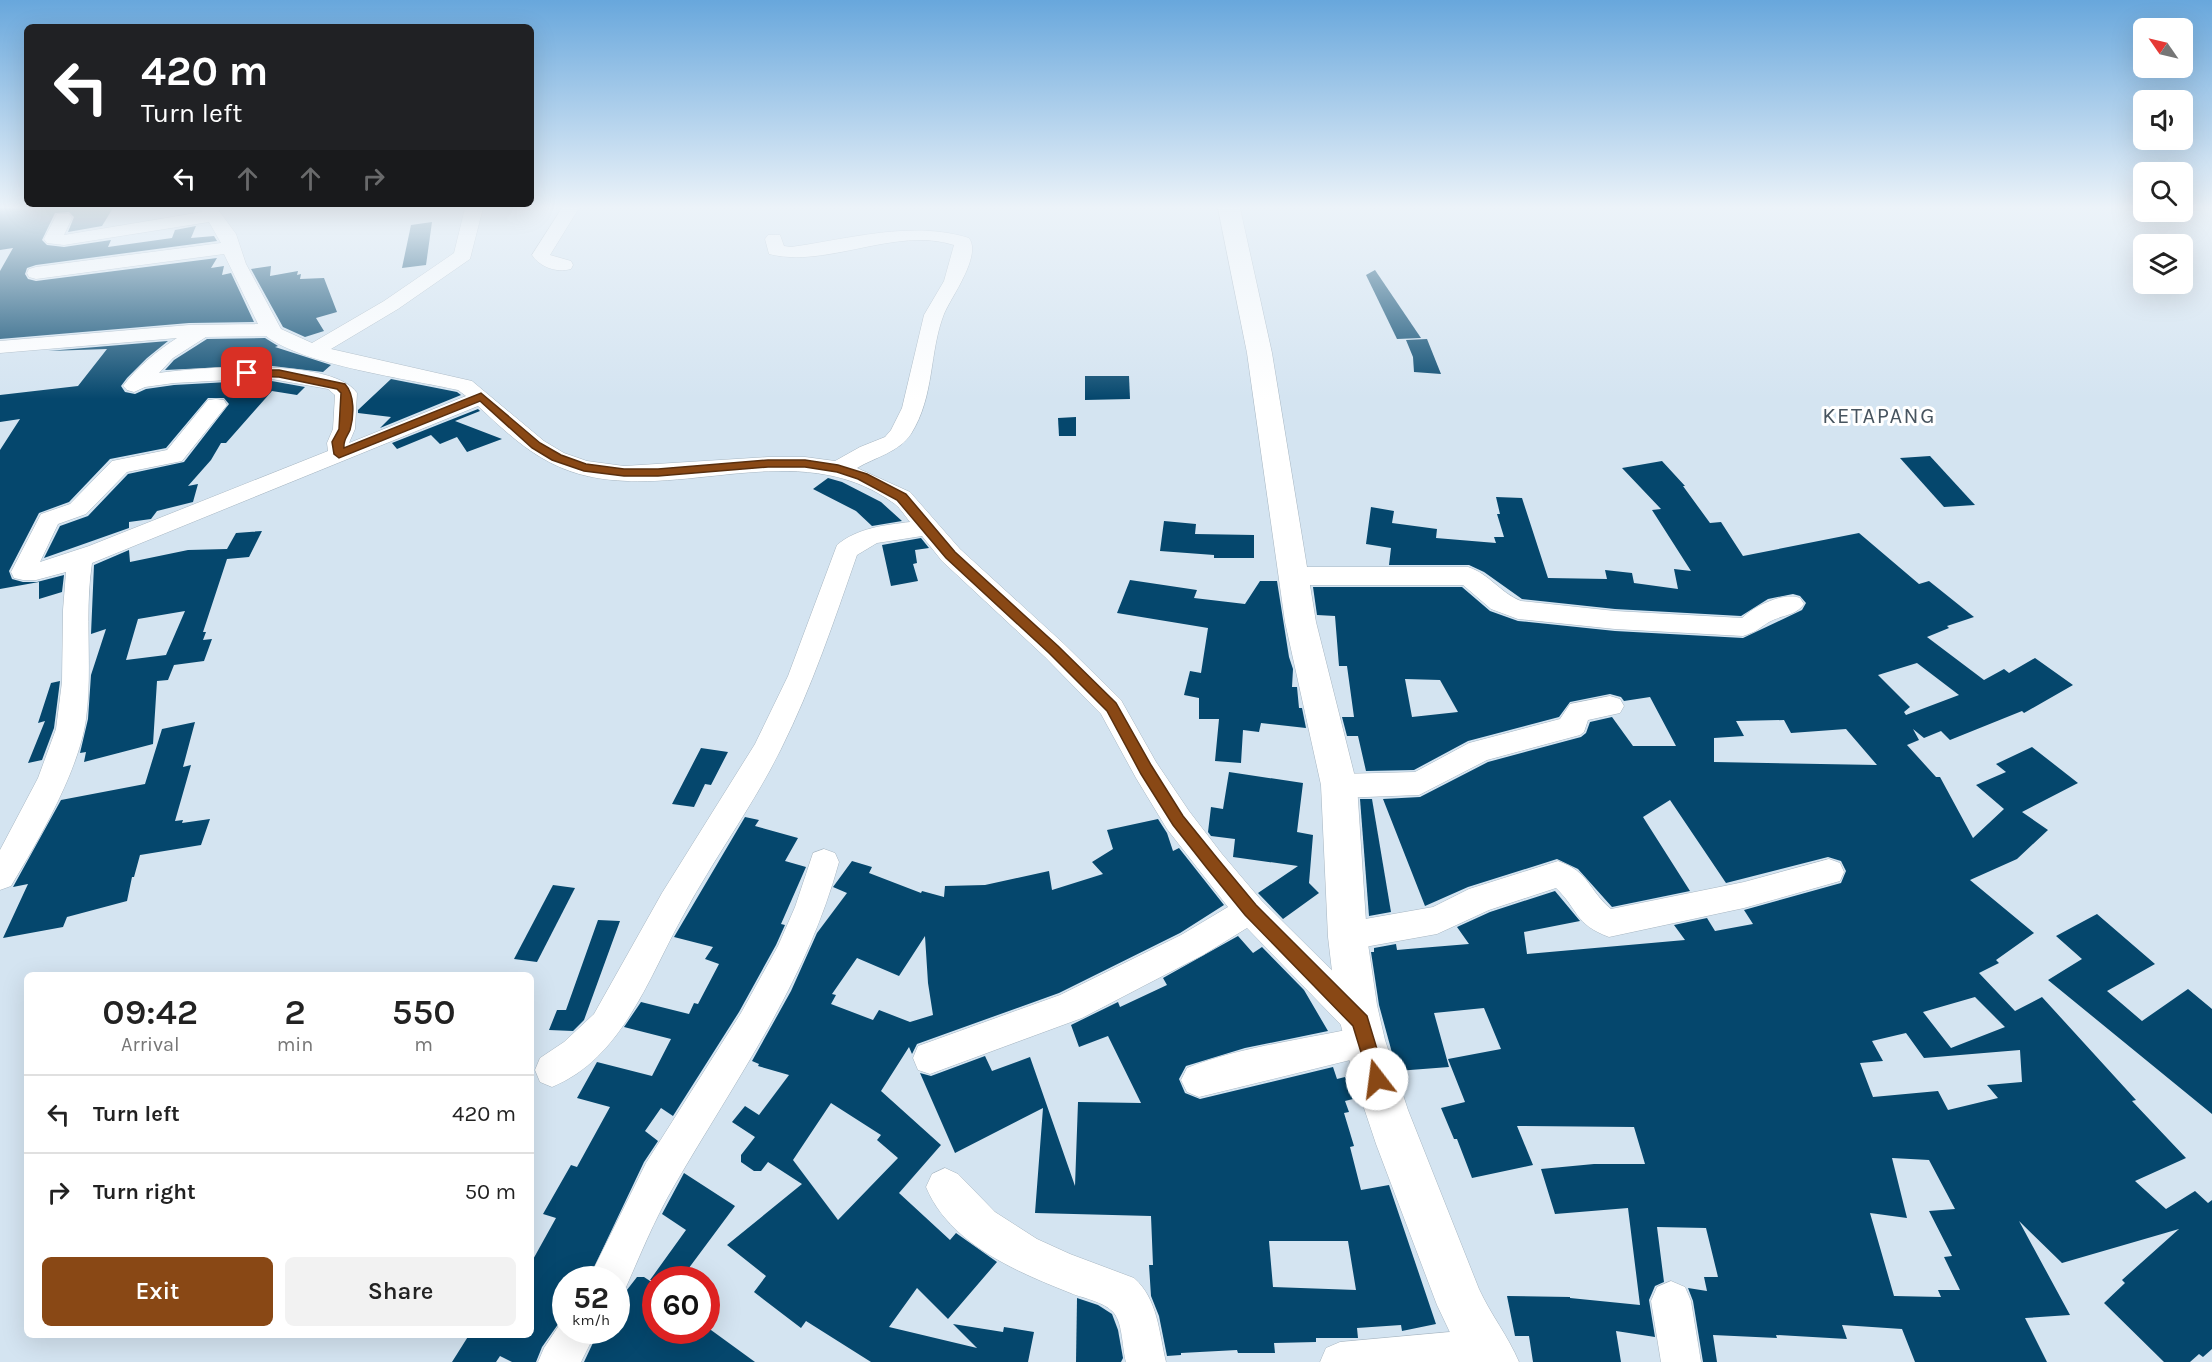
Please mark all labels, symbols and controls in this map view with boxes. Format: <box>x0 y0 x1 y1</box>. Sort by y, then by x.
north arrow <box>2133 18 2193 78</box>
map controls <box>2133 18 2193 294</box>
text: 420 m <box>141 46 268 96</box>
icon: left <box>42 48 120 126</box>
button: sound <box>2133 90 2193 150</box>
text: Turn left <box>141 97 242 129</box>
icon: left <box>168 162 201 195</box>
icon: ahead <box>231 162 264 195</box>
icon: ahead <box>294 162 327 195</box>
icon: right <box>357 162 390 195</box>
button: search <box>2133 162 2193 222</box>
button: layers <box>2133 234 2193 294</box>
pin <box>221 347 272 398</box>
icon: arrive <box>230 356 263 389</box>
district label: KETAPANG <box>1822 403 1936 429</box>
text: 09:42 <box>102 991 198 1033</box>
text: 2 <box>284 991 306 1033</box>
text: 550 <box>392 991 456 1033</box>
text: Arrival <box>121 1033 180 1056</box>
text: min <box>277 1033 313 1056</box>
text: m <box>414 1033 433 1056</box>
position arrow <box>1345 1047 1409 1111</box>
icon: left <box>42 1098 75 1131</box>
text: Turn left <box>93 1101 180 1127</box>
text: 420 m <box>452 1101 516 1127</box>
icon: right <box>42 1176 75 1209</box>
text: Turn right <box>93 1179 196 1205</box>
text: 50 m <box>465 1179 516 1205</box>
button: Exit <box>42 1257 273 1326</box>
button: Share <box>285 1257 516 1326</box>
speed limit sign: 60 <box>642 1266 720 1344</box>
text: 52 <box>573 1280 609 1316</box>
text: km/h <box>572 1311 610 1329</box>

